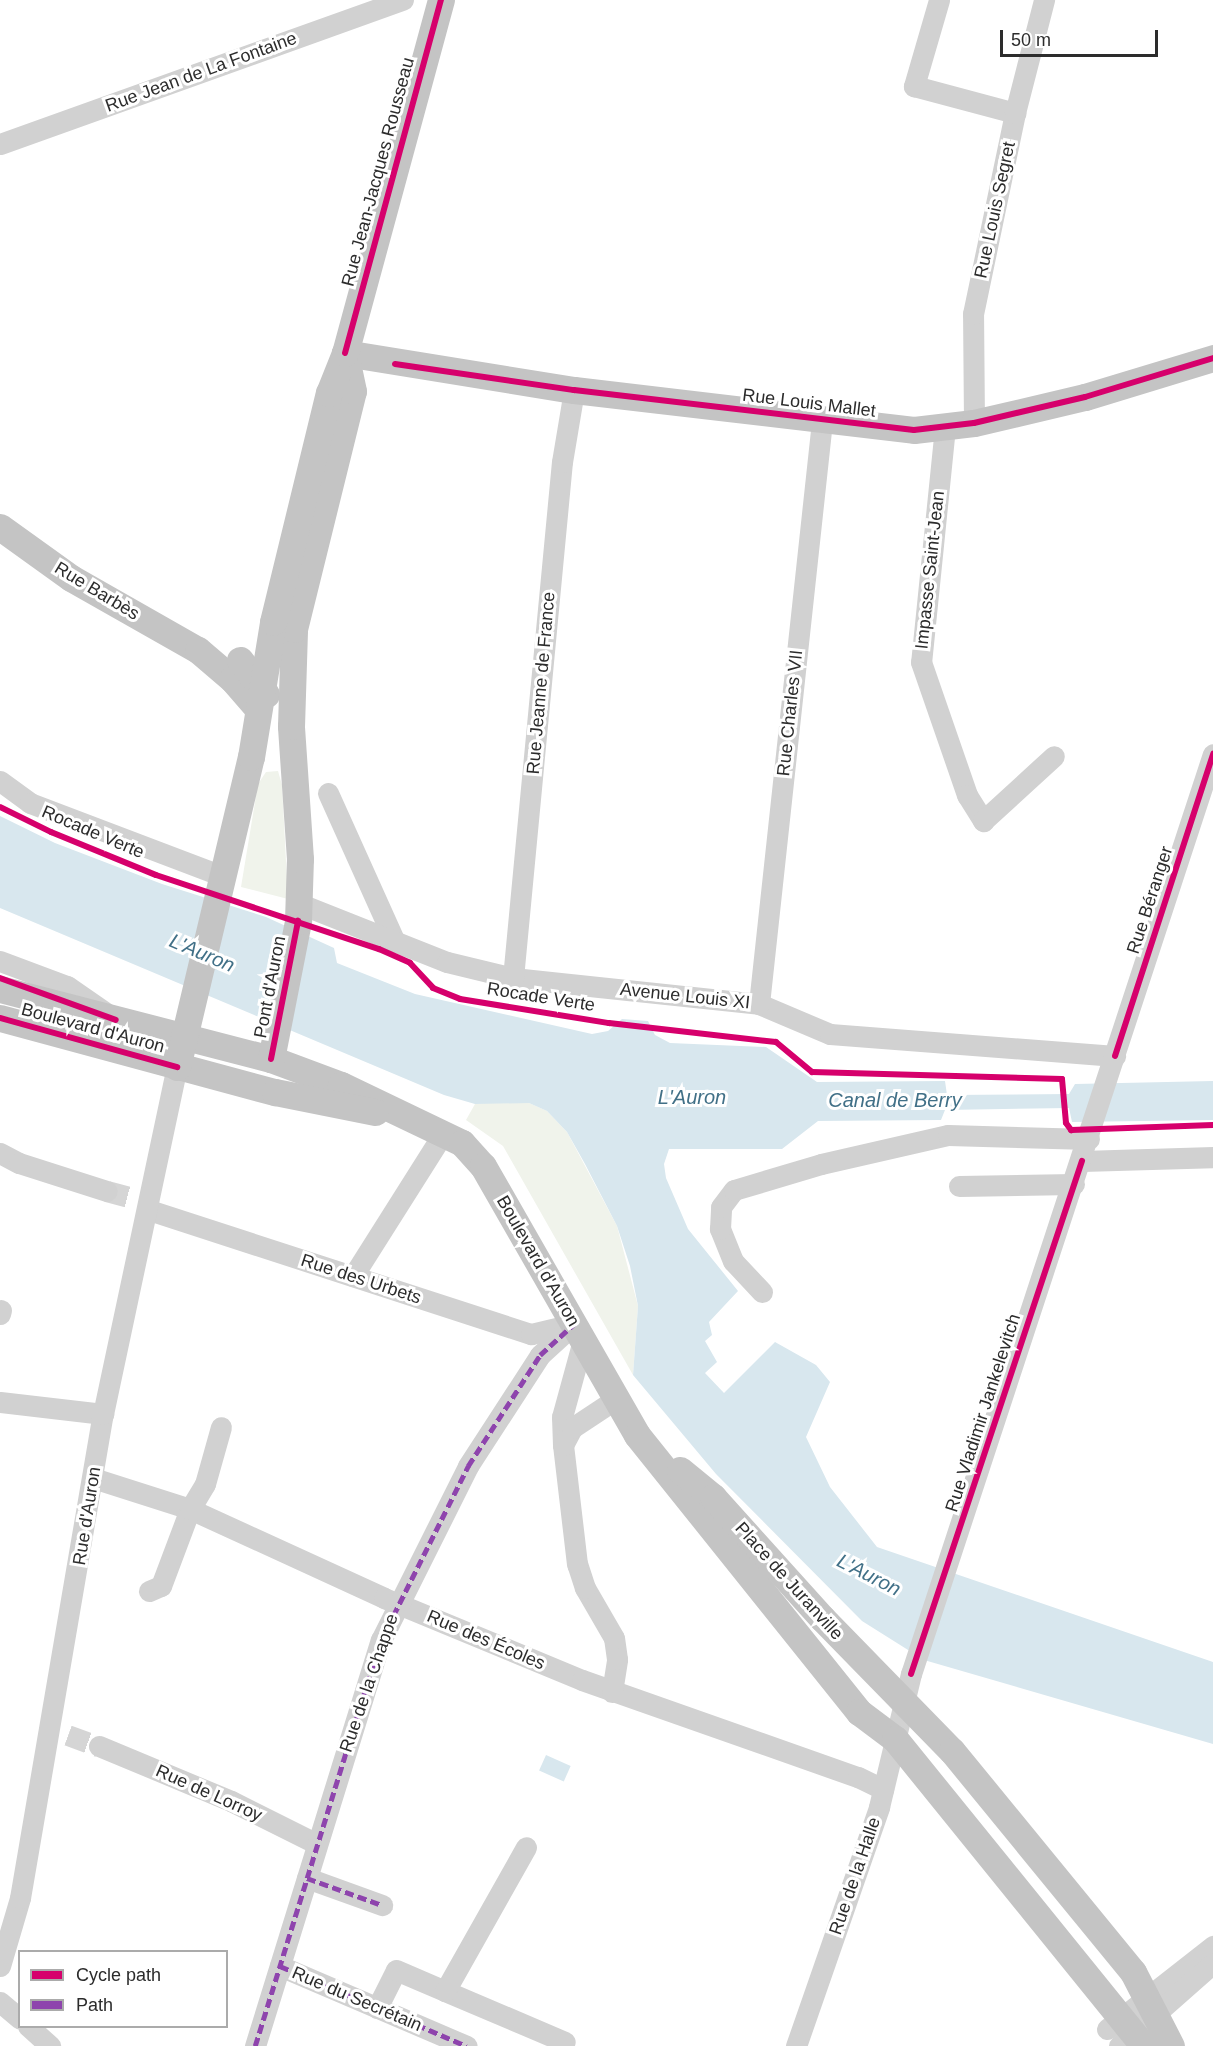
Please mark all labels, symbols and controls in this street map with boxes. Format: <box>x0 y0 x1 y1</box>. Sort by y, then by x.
scale bar <box>1003 18 1160 56</box>
street label: Rue Jean de La Fontaine <box>102 27 300 117</box>
text: 50 m <box>1011 30 1051 50</box>
street label: Rue Jean-Jacques Rousseau <box>337 55 419 289</box>
street label: Rue Louis Segret <box>970 140 1020 280</box>
street label: Rue Louis Mallet <box>741 384 877 422</box>
street label: Impasse Saint-Jean <box>911 490 949 650</box>
street label: Rue Barbès <box>51 557 143 625</box>
street label: Rue Jeanne de France <box>522 591 560 775</box>
street label: Rue Charles VII <box>773 649 807 777</box>
street label: Rocade Verte <box>39 801 147 863</box>
street label: Rue Béranger <box>1122 843 1178 957</box>
water label: L'Auron <box>166 929 238 977</box>
street label: Pont d'Auron <box>250 934 290 1040</box>
street label: Rocade Verte <box>485 978 597 1016</box>
street label: Avenue Louis XI <box>619 978 751 1014</box>
street label: Boulevard d'Auron <box>19 998 167 1058</box>
water label: L'Auron <box>658 1085 726 1109</box>
water label: Canal de Berry <box>828 1088 962 1112</box>
street label: Boulevard d'Auron <box>492 1192 584 1330</box>
street label: Rue des Urbets <box>298 1249 424 1309</box>
street label: Rue Vladimir Jankelevitch <box>941 1311 1025 1515</box>
street label: Rue d'Auron <box>69 1465 105 1567</box>
street label: Place de Juranville <box>730 1518 848 1644</box>
water label: L'Auron <box>833 1549 905 1601</box>
street label: Rue des Écoles <box>424 1605 548 1675</box>
street label: Rue de la Chappe <box>335 1611 403 1755</box>
street label: Rue de Lorroy <box>153 1760 265 1826</box>
street label: Rue de la Halle <box>825 1814 885 1938</box>
legend <box>18 1950 228 2028</box>
street label: Rue du Secrétain <box>289 1962 425 2036</box>
text: Cycle path <box>76 1965 161 1985</box>
text: Path <box>76 1995 113 2015</box>

